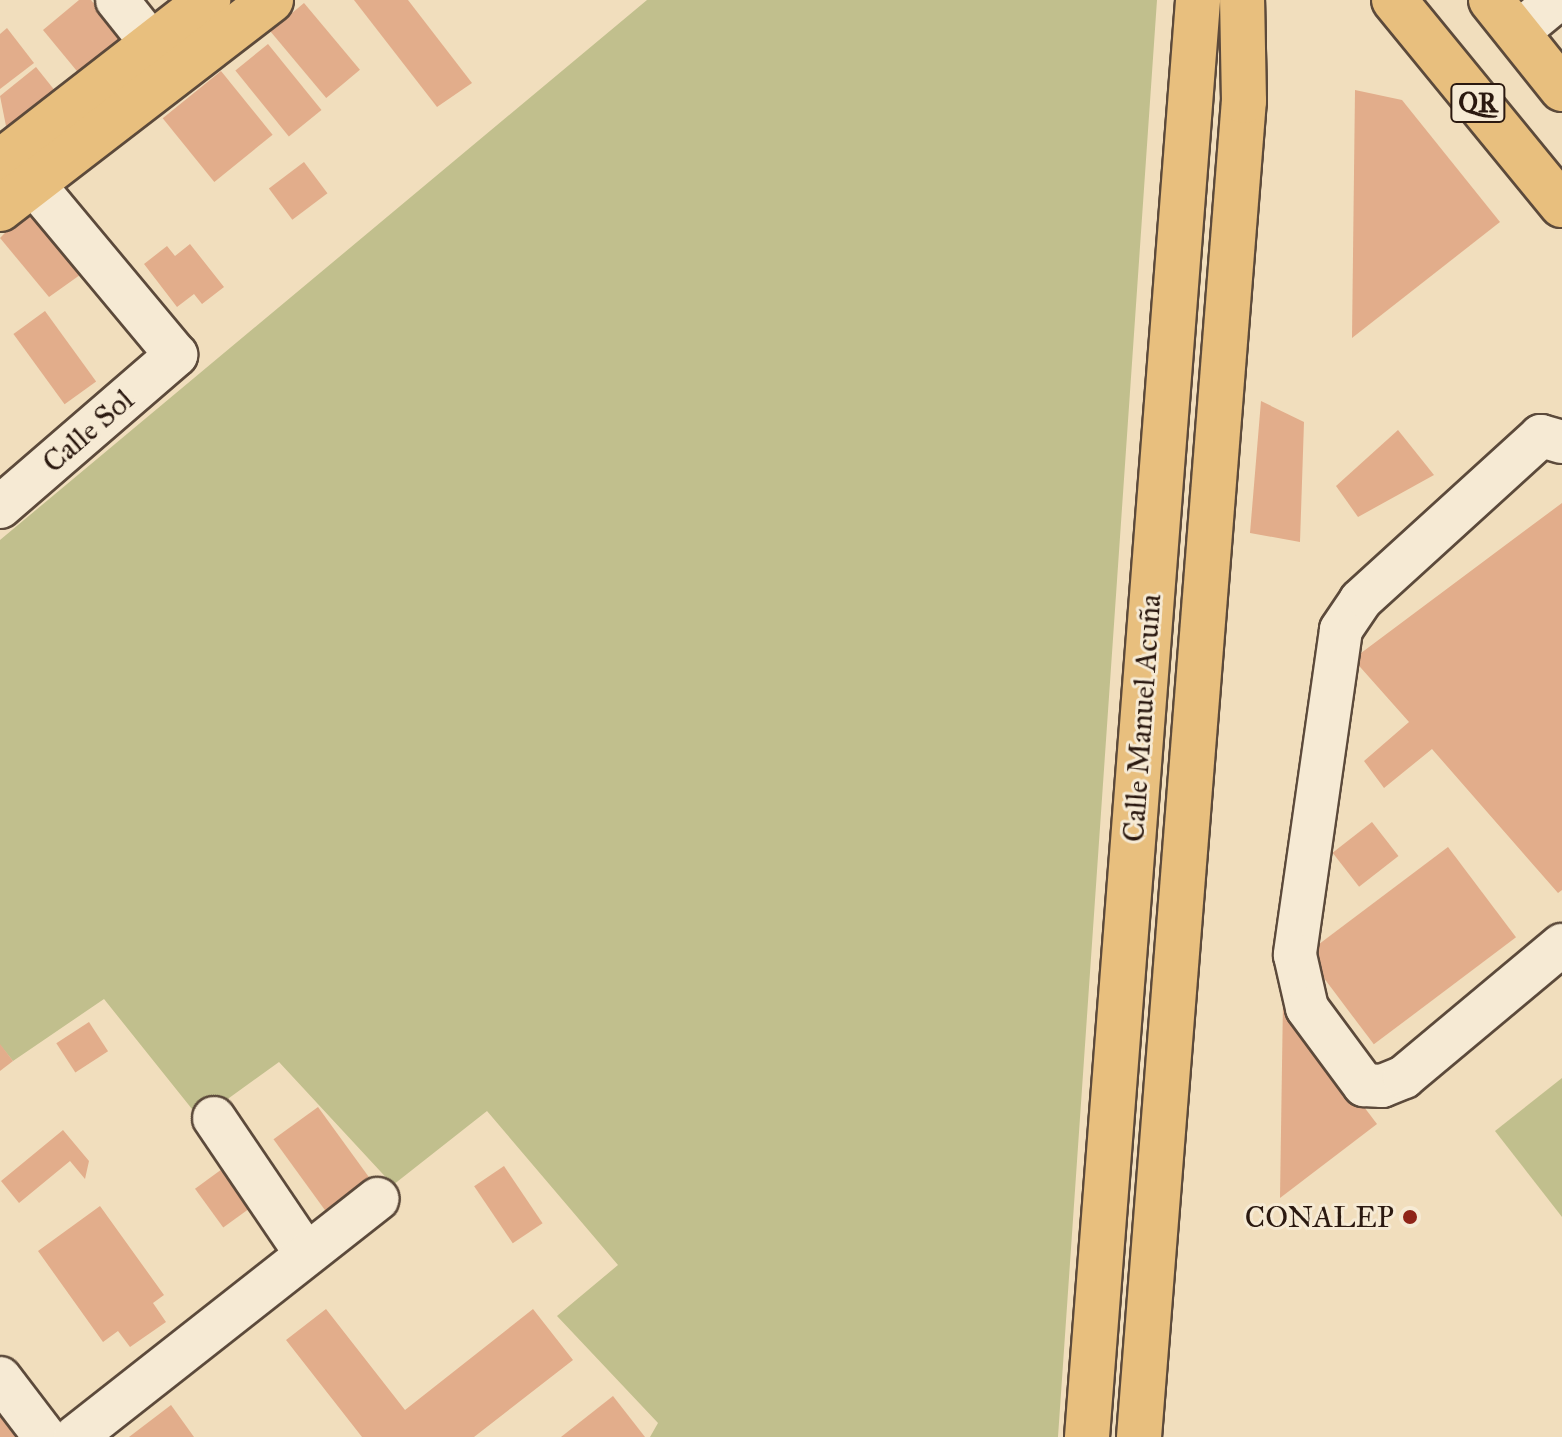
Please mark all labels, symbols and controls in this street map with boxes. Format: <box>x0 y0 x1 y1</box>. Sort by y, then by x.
road number: QR <box>1450 79 1506 127</box>
street label: Calle Sol <box>35 382 141 480</box>
street label: Calle Manuel Acuña <box>1115 593 1169 843</box>
place label: CONALEP <box>1245 1199 1394 1235</box>
marker: CONALEP <box>1401 1208 1419 1226</box>

